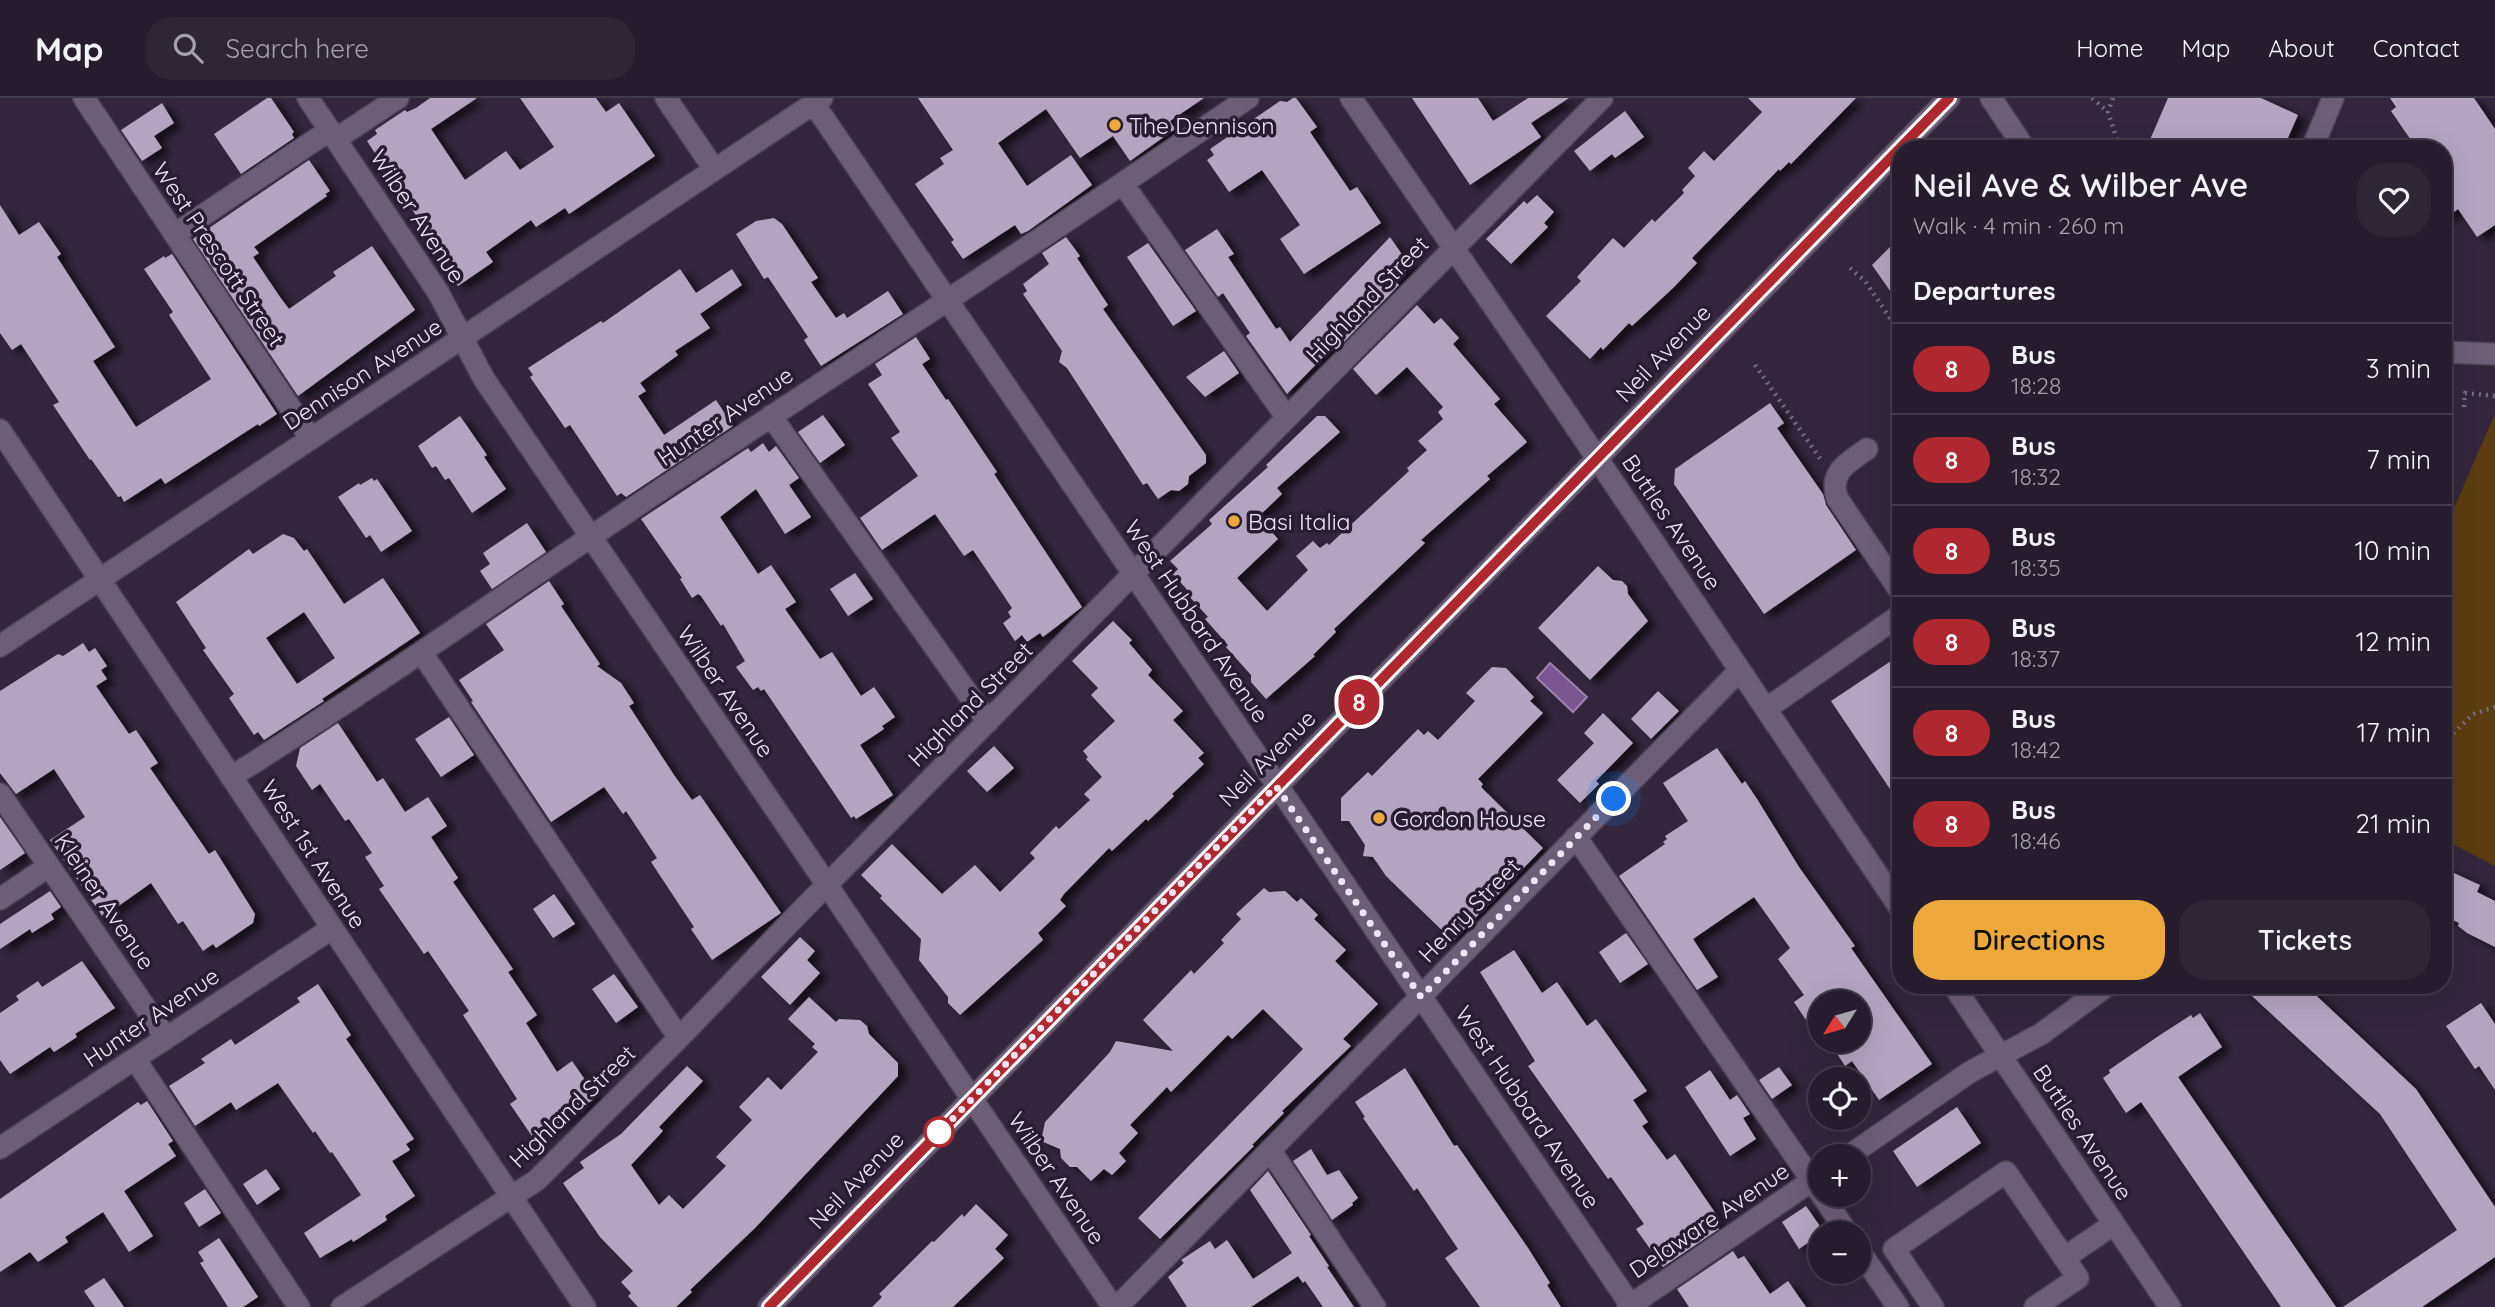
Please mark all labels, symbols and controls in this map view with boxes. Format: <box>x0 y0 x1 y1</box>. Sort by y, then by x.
search box <box>145 17 635 80</box>
text: Map <box>35 28 103 69</box>
icon: search <box>169 29 207 67</box>
text: Search here <box>225 32 369 65</box>
text: Home <box>2076 33 2143 63</box>
text: Map <box>2181 33 2230 63</box>
text: About <box>2268 33 2335 63</box>
text: Contact <box>2373 33 2460 63</box>
place label: The Dennison <box>1129 111 1274 140</box>
marker: The Dennison <box>1107 117 1123 133</box>
street label: Wilber Avenue <box>364 144 472 288</box>
street label: West Prescott Street <box>147 156 292 352</box>
button: heart <box>2357 163 2431 237</box>
text: Neil Ave & Wilber Ave <box>1913 164 2248 205</box>
text: Walk · 4 min · 260 m <box>1913 211 2124 240</box>
street label: Highland Street <box>1299 230 1435 368</box>
text: Departures <box>1913 274 2056 307</box>
street label: Neil Avenue <box>1609 298 1717 408</box>
street label: Dennison Avenue <box>277 312 447 436</box>
text: Bus <box>2011 338 2056 371</box>
text: 3 min <box>2366 352 2431 385</box>
text: 8 <box>1945 354 1958 384</box>
street label: Hunter Avenue <box>652 360 798 472</box>
text: 18:28 <box>2011 371 2061 400</box>
text: Bus <box>2011 429 2056 462</box>
text: 7 min <box>2366 443 2431 476</box>
text: 8 <box>1945 445 1958 475</box>
street label: Buttles Avenue <box>1616 449 1728 595</box>
text: 18:32 <box>2011 462 2061 491</box>
place label: Basi Italia <box>1248 507 1351 536</box>
marker: Basi Italia <box>1226 513 1242 529</box>
street label: West Hubbard Avenue <box>1118 514 1276 728</box>
text: Bus <box>2011 520 2056 553</box>
text: 10 min <box>2355 534 2431 567</box>
text: 8 <box>1945 536 1958 566</box>
text: 18:35 <box>2011 553 2061 582</box>
text: Bus <box>2011 611 2056 644</box>
street label: Wilber Avenue <box>671 619 781 763</box>
text: 12 min <box>2356 625 2431 658</box>
text: 8 <box>1945 627 1958 657</box>
street label: Highland Street <box>902 635 1039 772</box>
text: 18:37 <box>2011 644 2060 673</box>
line badge: 8 <box>1336 679 1382 725</box>
text: 8 <box>1352 687 1366 717</box>
text: Bus <box>2011 702 2056 735</box>
street label: Neil Avenue <box>1213 704 1321 812</box>
text: 17 min <box>2357 716 2431 749</box>
text: 8 <box>1945 718 1958 748</box>
text: 18:42 <box>2011 735 2061 764</box>
street label: West 1st Avenue <box>255 774 373 934</box>
your location <box>1596 781 1631 816</box>
text: Bus <box>2011 793 2056 826</box>
place label: Gordon House <box>1393 804 1546 833</box>
text: 21 min <box>2356 807 2431 840</box>
text: 8 <box>1945 809 1958 839</box>
marker: Gordon House <box>1371 810 1387 826</box>
text: 18:46 <box>2011 826 2061 855</box>
street label: Kleiner Avenue <box>49 827 161 975</box>
street label: Henry Street <box>1412 852 1526 968</box>
button: Directions <box>1913 900 2165 980</box>
button: Tickets <box>2179 900 2431 980</box>
street label: Hunter Avenue <box>78 961 224 1073</box>
north arrow <box>1808 990 1871 1054</box>
map controls <box>1808 990 1871 1284</box>
street label: West Hubbard Avenue <box>1449 1000 1607 1214</box>
street label: Highland Street <box>503 1038 641 1174</box>
street label: Buttles Avenue <box>2027 1059 2139 1205</box>
button: locate <box>1808 1067 1871 1130</box>
street label: Wilber Avenue <box>1002 1106 1112 1250</box>
unlabelled marker <box>924 1117 954 1147</box>
street label: Neil Avenue <box>802 1125 910 1235</box>
button: + <box>1808 1144 1871 1207</box>
street label: Delaware Avenue <box>1624 1156 1794 1284</box>
button: − <box>1808 1221 1871 1284</box>

